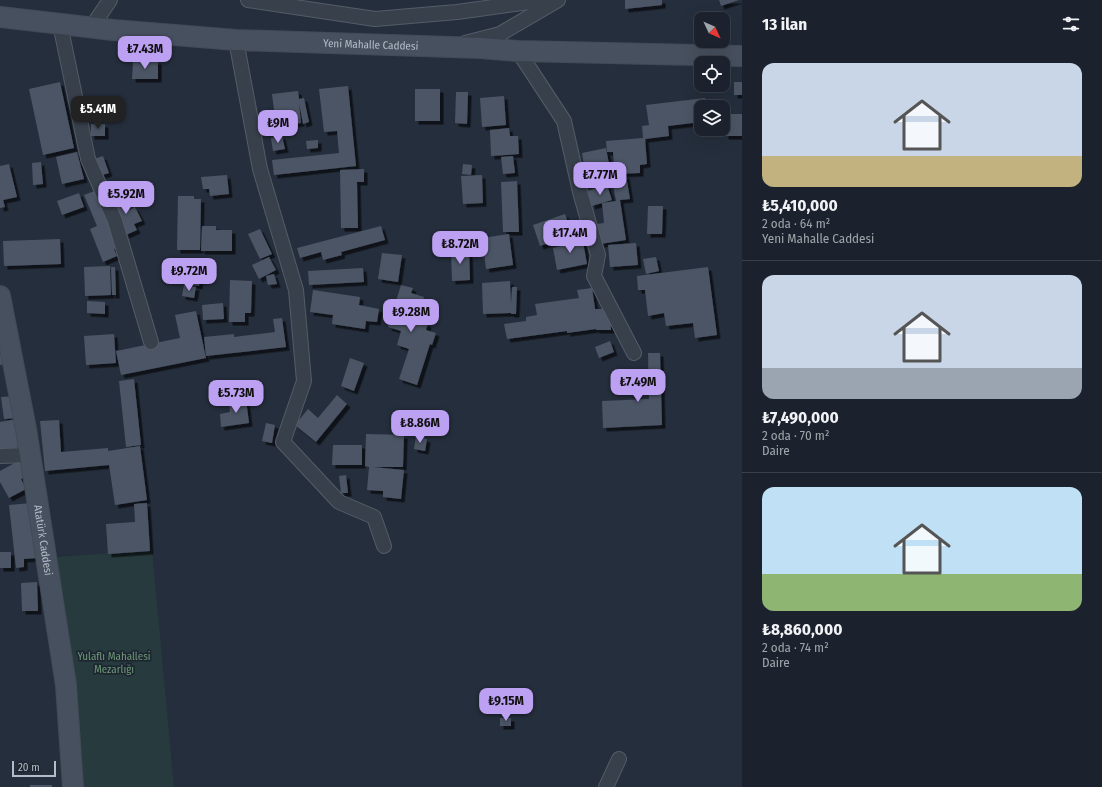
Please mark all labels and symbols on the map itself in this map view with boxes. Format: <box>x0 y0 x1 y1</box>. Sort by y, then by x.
north arrow <box>694 12 730 48</box>
pin: ₺7.43M <box>112 36 178 70</box>
street label: Yeni Mahalle Caddesi <box>323 36 419 52</box>
pin: ₺5.41M <box>65 96 131 130</box>
pin: ₺9M <box>259 110 297 144</box>
pin: ₺7.77M <box>567 162 633 196</box>
pin: ₺5.92M <box>93 181 159 215</box>
pin: ₺17.4M <box>537 220 603 254</box>
pin: ₺8.72M <box>427 231 493 265</box>
pin: ₺9.72M <box>156 258 222 292</box>
pin: ₺9.28M <box>378 299 444 333</box>
pin: ₺7.49M <box>605 369 671 403</box>
pin: ₺5.73M <box>203 380 269 414</box>
pin: ₺8.86M <box>387 410 453 444</box>
street label: Atatürk Caddesi <box>31 504 55 577</box>
park label: Yulaflı Mahallesi Mezarlığı <box>77 650 151 676</box>
pin: ₺9.15M <box>473 688 539 722</box>
scale bar <box>12 759 56 778</box>

